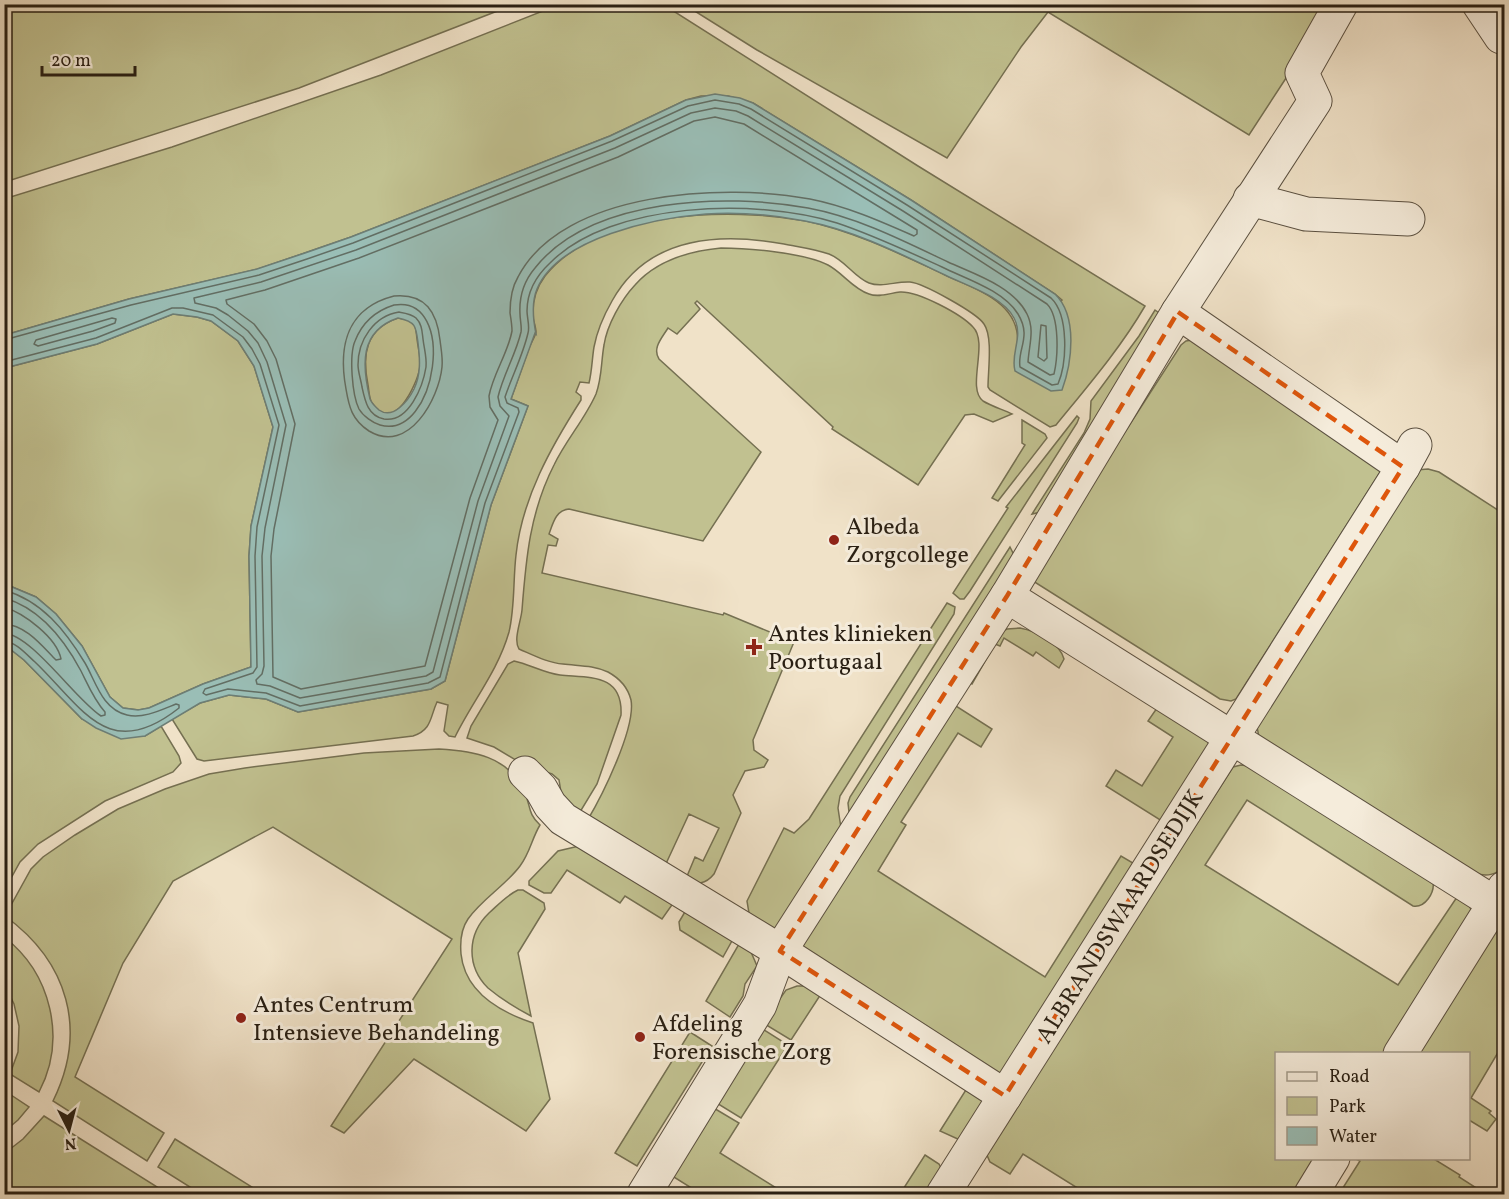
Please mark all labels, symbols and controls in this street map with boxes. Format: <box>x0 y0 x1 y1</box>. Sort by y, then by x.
scale bar <box>42 39 135 77</box>
text: 20 m <box>51 49 91 74</box>
place label: Albeda Zorgcollege <box>846 511 969 573</box>
marker: Albeda Zorgcollege <box>827 533 841 547</box>
place label: Antes klinieken Poortugaal <box>768 618 933 680</box>
marker: Antes klinieken Poortugaal <box>745 638 763 656</box>
street label: ALBRANDSWAARDSEDIJK <box>1028 783 1213 1051</box>
place label: Antes Centrum Intensieve Behandeling <box>253 989 500 1051</box>
place label: Afdeling Forensische Zorg <box>652 1008 831 1070</box>
marker: Antes Centrum Intensieve Behandeling <box>234 1011 248 1025</box>
marker: Afdeling Forensische Zorg <box>633 1030 647 1044</box>
legend <box>1275 1052 1470 1160</box>
text: Road <box>1329 1065 1370 1090</box>
text: Park <box>1329 1095 1366 1120</box>
north arrow <box>39 1100 99 1160</box>
text: Water <box>1329 1125 1377 1150</box>
text: N <box>63 1131 77 1155</box>

